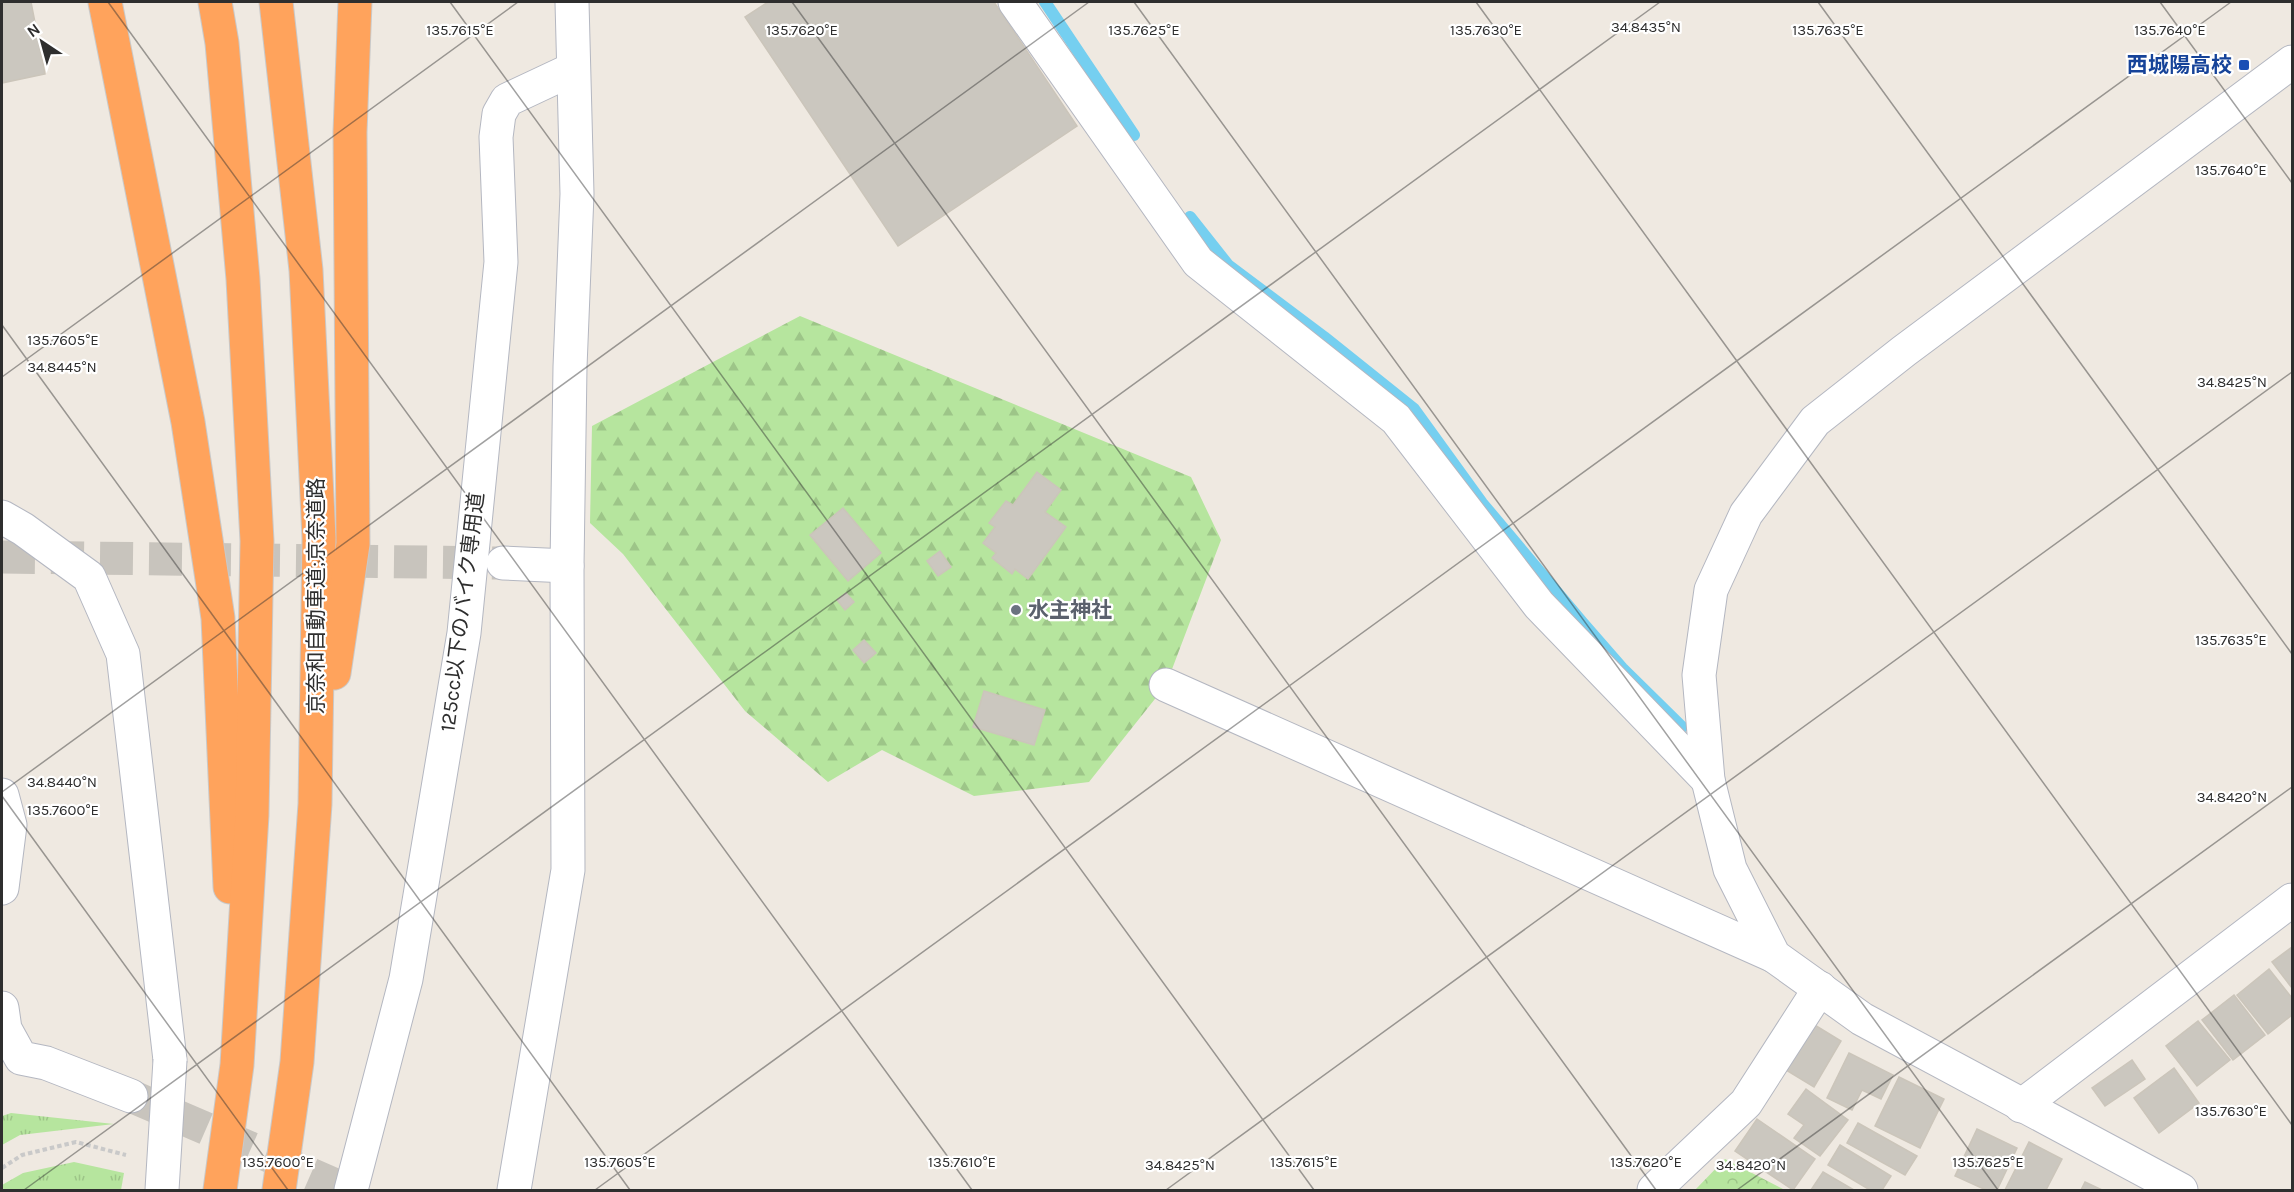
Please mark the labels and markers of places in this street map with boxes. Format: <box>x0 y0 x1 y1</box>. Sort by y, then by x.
place label: 西城陽高校 <box>2127 53 2232 77</box>
marker: 西城陽高校 <box>2237 58 2251 72</box>
place label: 水主神社 <box>1028 598 1112 622</box>
marker: 水主神社 <box>1009 603 1023 617</box>

